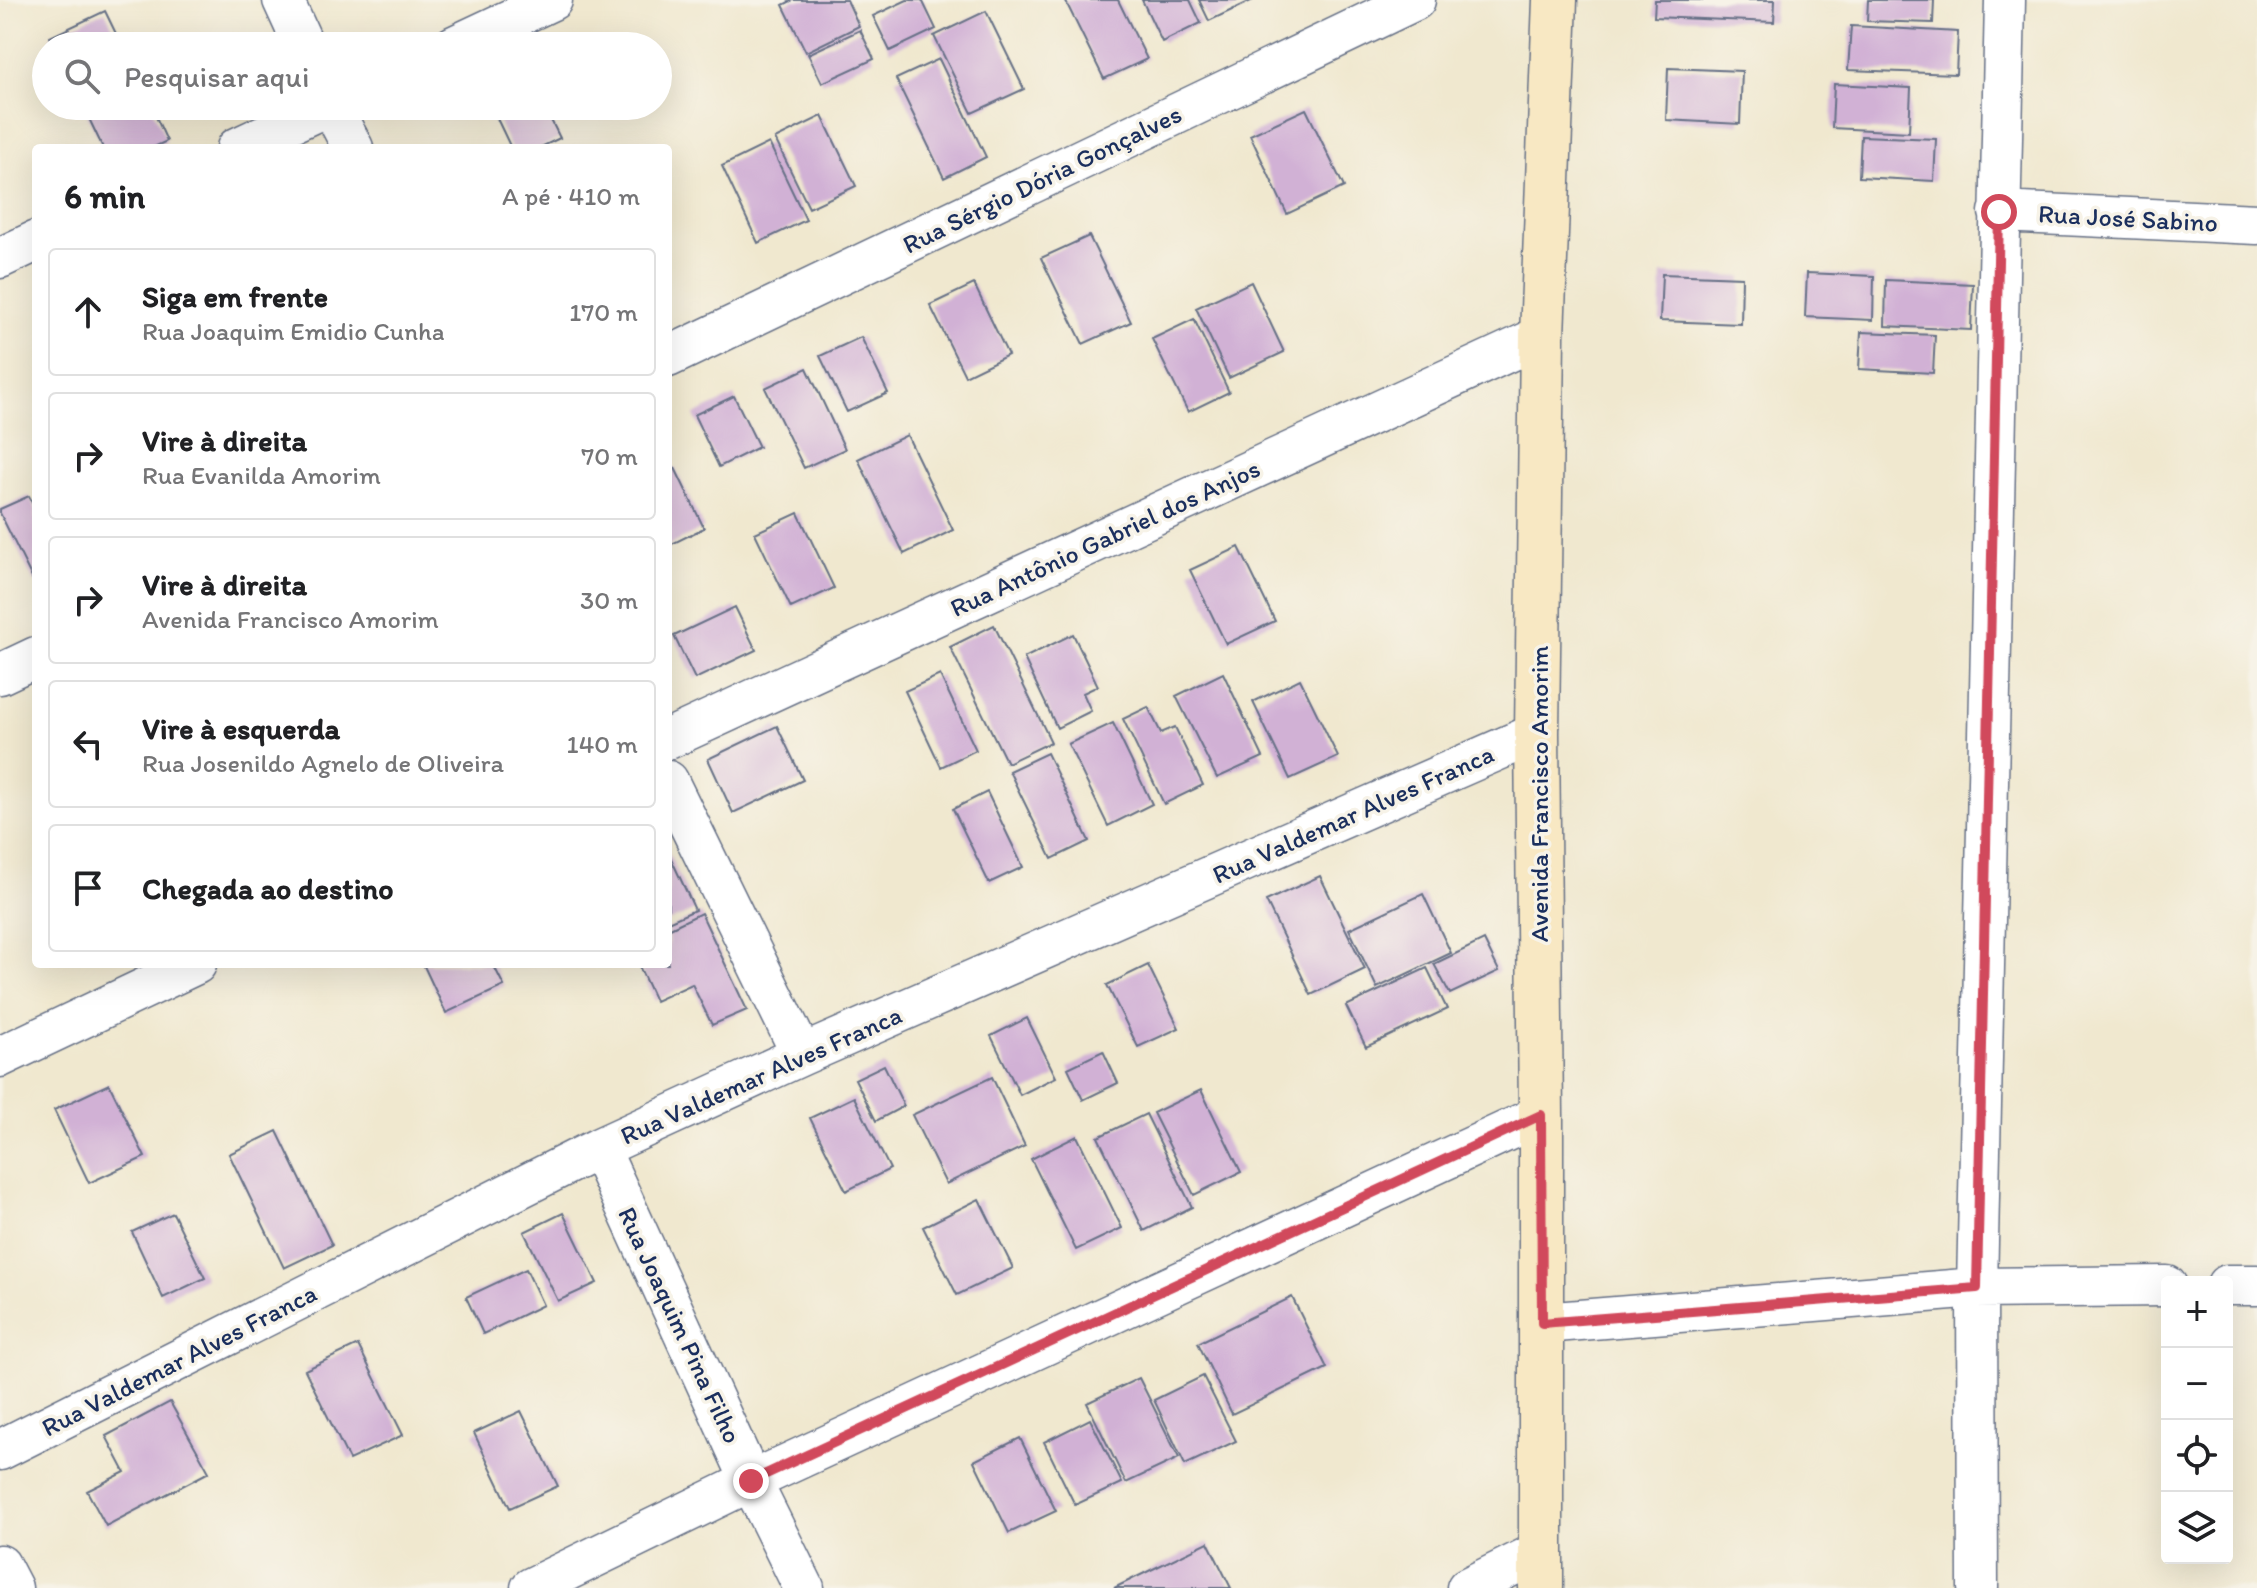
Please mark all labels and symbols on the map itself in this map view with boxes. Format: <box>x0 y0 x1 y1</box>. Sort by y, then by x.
street label: Rua Sérgio Dória Gonçalves <box>897 97 1187 261</box>
route start <box>1981 194 2017 230</box>
street label: Rua José Sabino <box>2037 197 2219 239</box>
street label: Rua Antônio Gabriel dos Anjos <box>945 452 1265 624</box>
street label: Avenida Francisco Amorim <box>1523 646 1555 942</box>
street label: Rua Valdemar Alves Franca <box>1207 737 1499 891</box>
street label: Rua Valdemar Alves Franca <box>615 998 907 1152</box>
street label: Rua Joaquim Pina Filho <box>611 1202 749 1448</box>
street label: Rua Valdemar Alves Franca <box>36 1277 322 1443</box>
route end <box>733 1463 769 1499</box>

